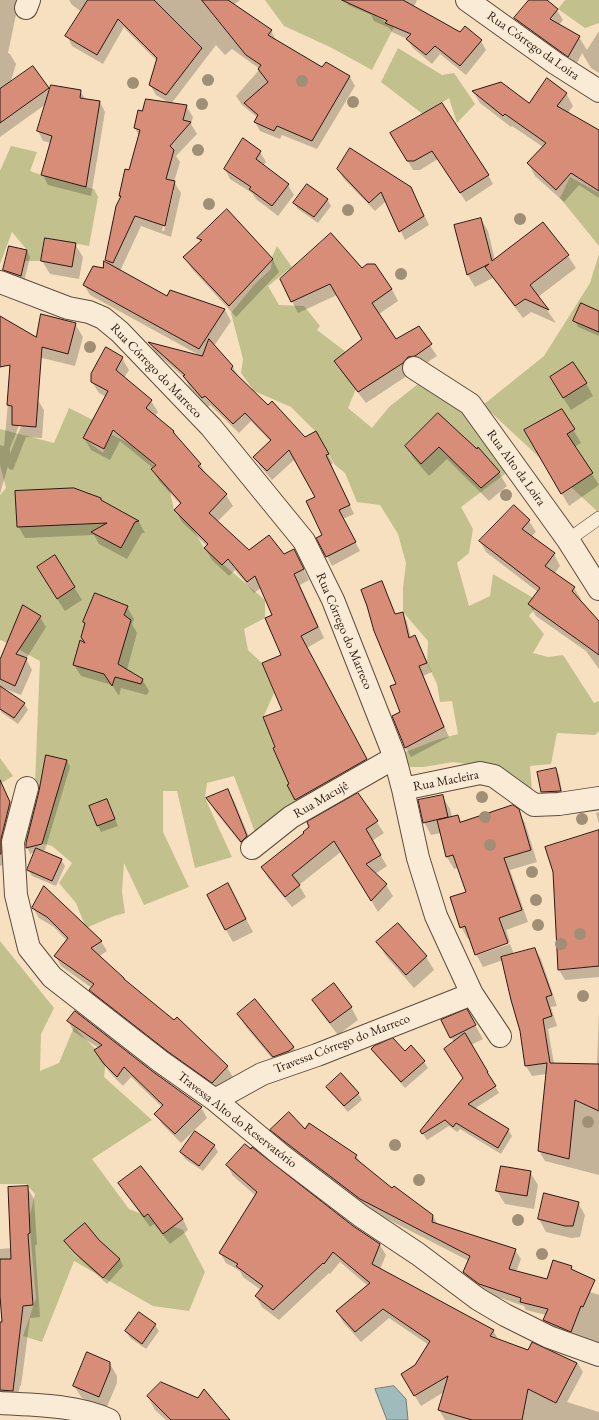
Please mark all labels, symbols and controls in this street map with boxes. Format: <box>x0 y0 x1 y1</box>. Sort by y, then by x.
street label: Rua Córrego da Loira <box>484 8 582 84</box>
street label: Rua Córrego do Marreco <box>107 320 205 422</box>
street label: Rua Alto da Loira <box>483 427 549 509</box>
street label: Rua Córrego do Marreco <box>312 570 376 692</box>
street label: Rua Macleira <box>412 767 480 795</box>
street label: Rua Macujê <box>291 778 351 822</box>
street label: Travessa Córrego do Marreco <box>272 1011 412 1077</box>
street label: Travessa Alto do Reservatório <box>174 1069 300 1171</box>

